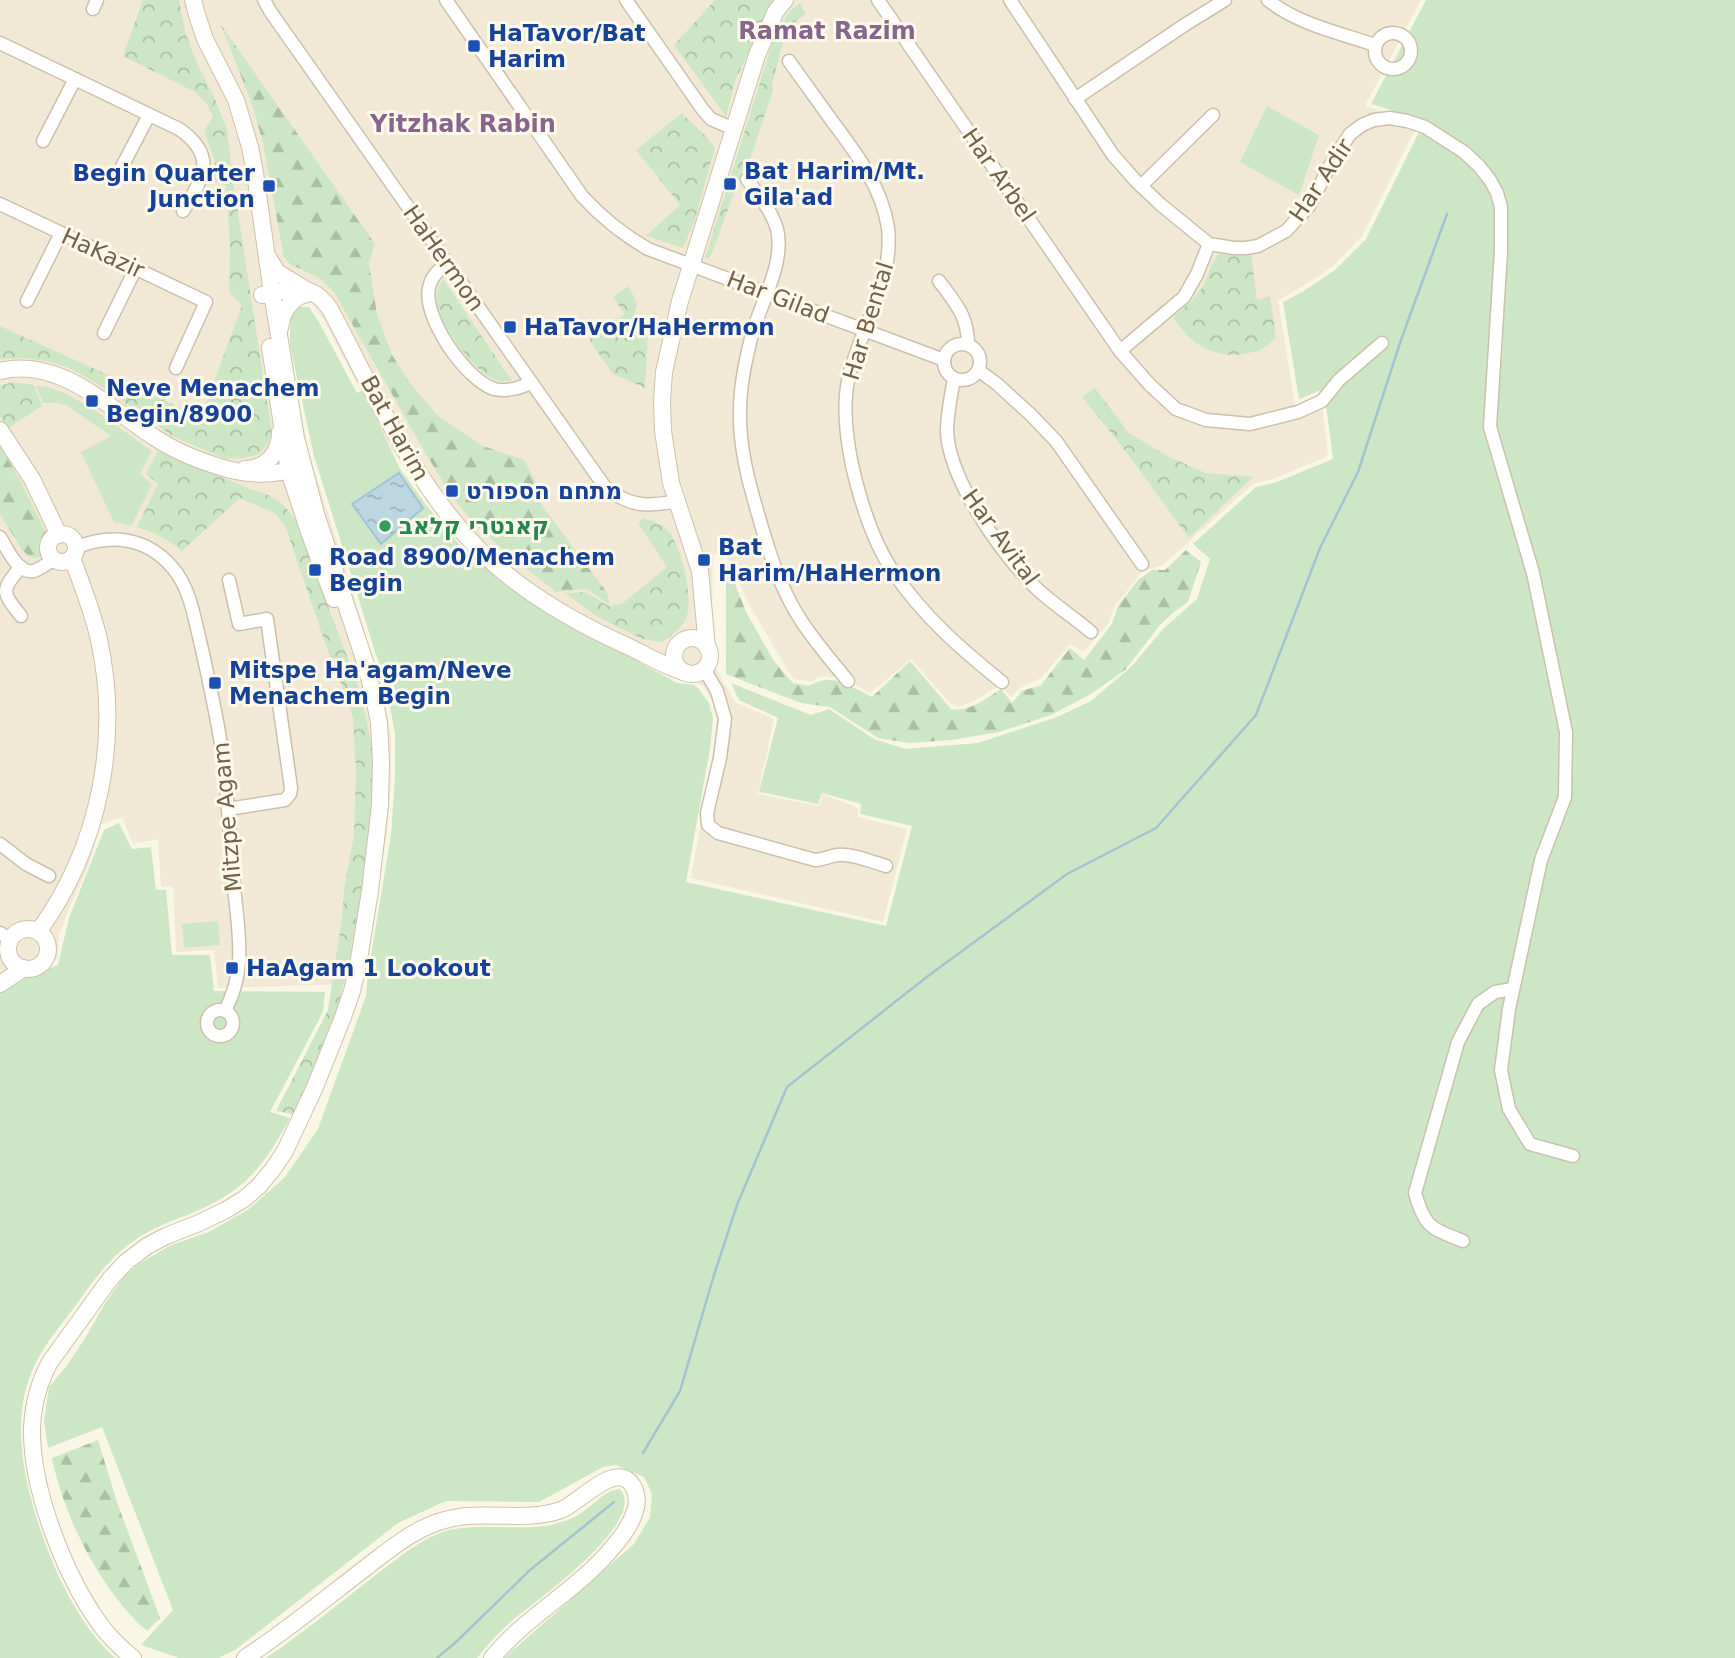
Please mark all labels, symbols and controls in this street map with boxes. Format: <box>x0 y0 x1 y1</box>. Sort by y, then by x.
district label: Ramat Razim <box>738 17 916 45</box>
place label: HaTavor/Bat Harim <box>488 20 646 72</box>
marker: HaTavor/Bat Harim <box>466 38 482 54</box>
district label: Yitzhak Rabin <box>369 110 556 138</box>
street label: Har Arbel <box>957 123 1041 227</box>
street label: Har Adir <box>1284 133 1358 226</box>
place label: Bat Harim/Mt. Gila'ad <box>744 158 925 210</box>
place label: Begin Quarter Junction <box>72 160 256 212</box>
marker: Bat Harim/Mt. Gila'ad <box>722 176 738 192</box>
marker: Begin Quarter Junction <box>261 178 277 194</box>
street label: HaHermon <box>398 200 490 316</box>
street label: HaKazir <box>58 223 149 284</box>
street label: Har Bental <box>838 259 898 383</box>
street label: Har Gilad <box>723 266 833 328</box>
place label: HaTavor/HaHermon <box>524 314 775 340</box>
marker: HaTavor/HaHermon <box>502 319 518 335</box>
street label: Bat Harim <box>356 371 434 485</box>
place label: Neve Menachem Begin/8900 <box>106 375 319 427</box>
marker: Neve Menachem Begin/8900 <box>84 393 100 409</box>
place label: מתחם הספורט <box>466 478 622 504</box>
marker: מתחם הספורט <box>444 483 460 499</box>
street label: Har Avital <box>958 484 1044 590</box>
place label: קאנטרי קלאב <box>399 513 549 540</box>
marker: קאנטרי קלאב <box>377 518 393 534</box>
place label: Bat Harim/HaHermon <box>718 534 941 586</box>
place label: Road 8900/Menachem Begin <box>329 544 615 596</box>
marker: Bat Harim/HaHermon <box>696 552 712 568</box>
marker: Road 8900/Menachem Begin <box>307 562 323 578</box>
place label: Mitspe Ha'agam/Neve Menachem Begin <box>229 657 512 709</box>
marker: Mitspe Ha'agam/Neve Menachem Begin <box>207 675 223 691</box>
street label: Mitzpe Agam <box>208 741 246 893</box>
place label: HaAgam 1 Lookout <box>246 955 491 981</box>
marker: HaAgam 1 Lookout <box>224 960 240 976</box>

